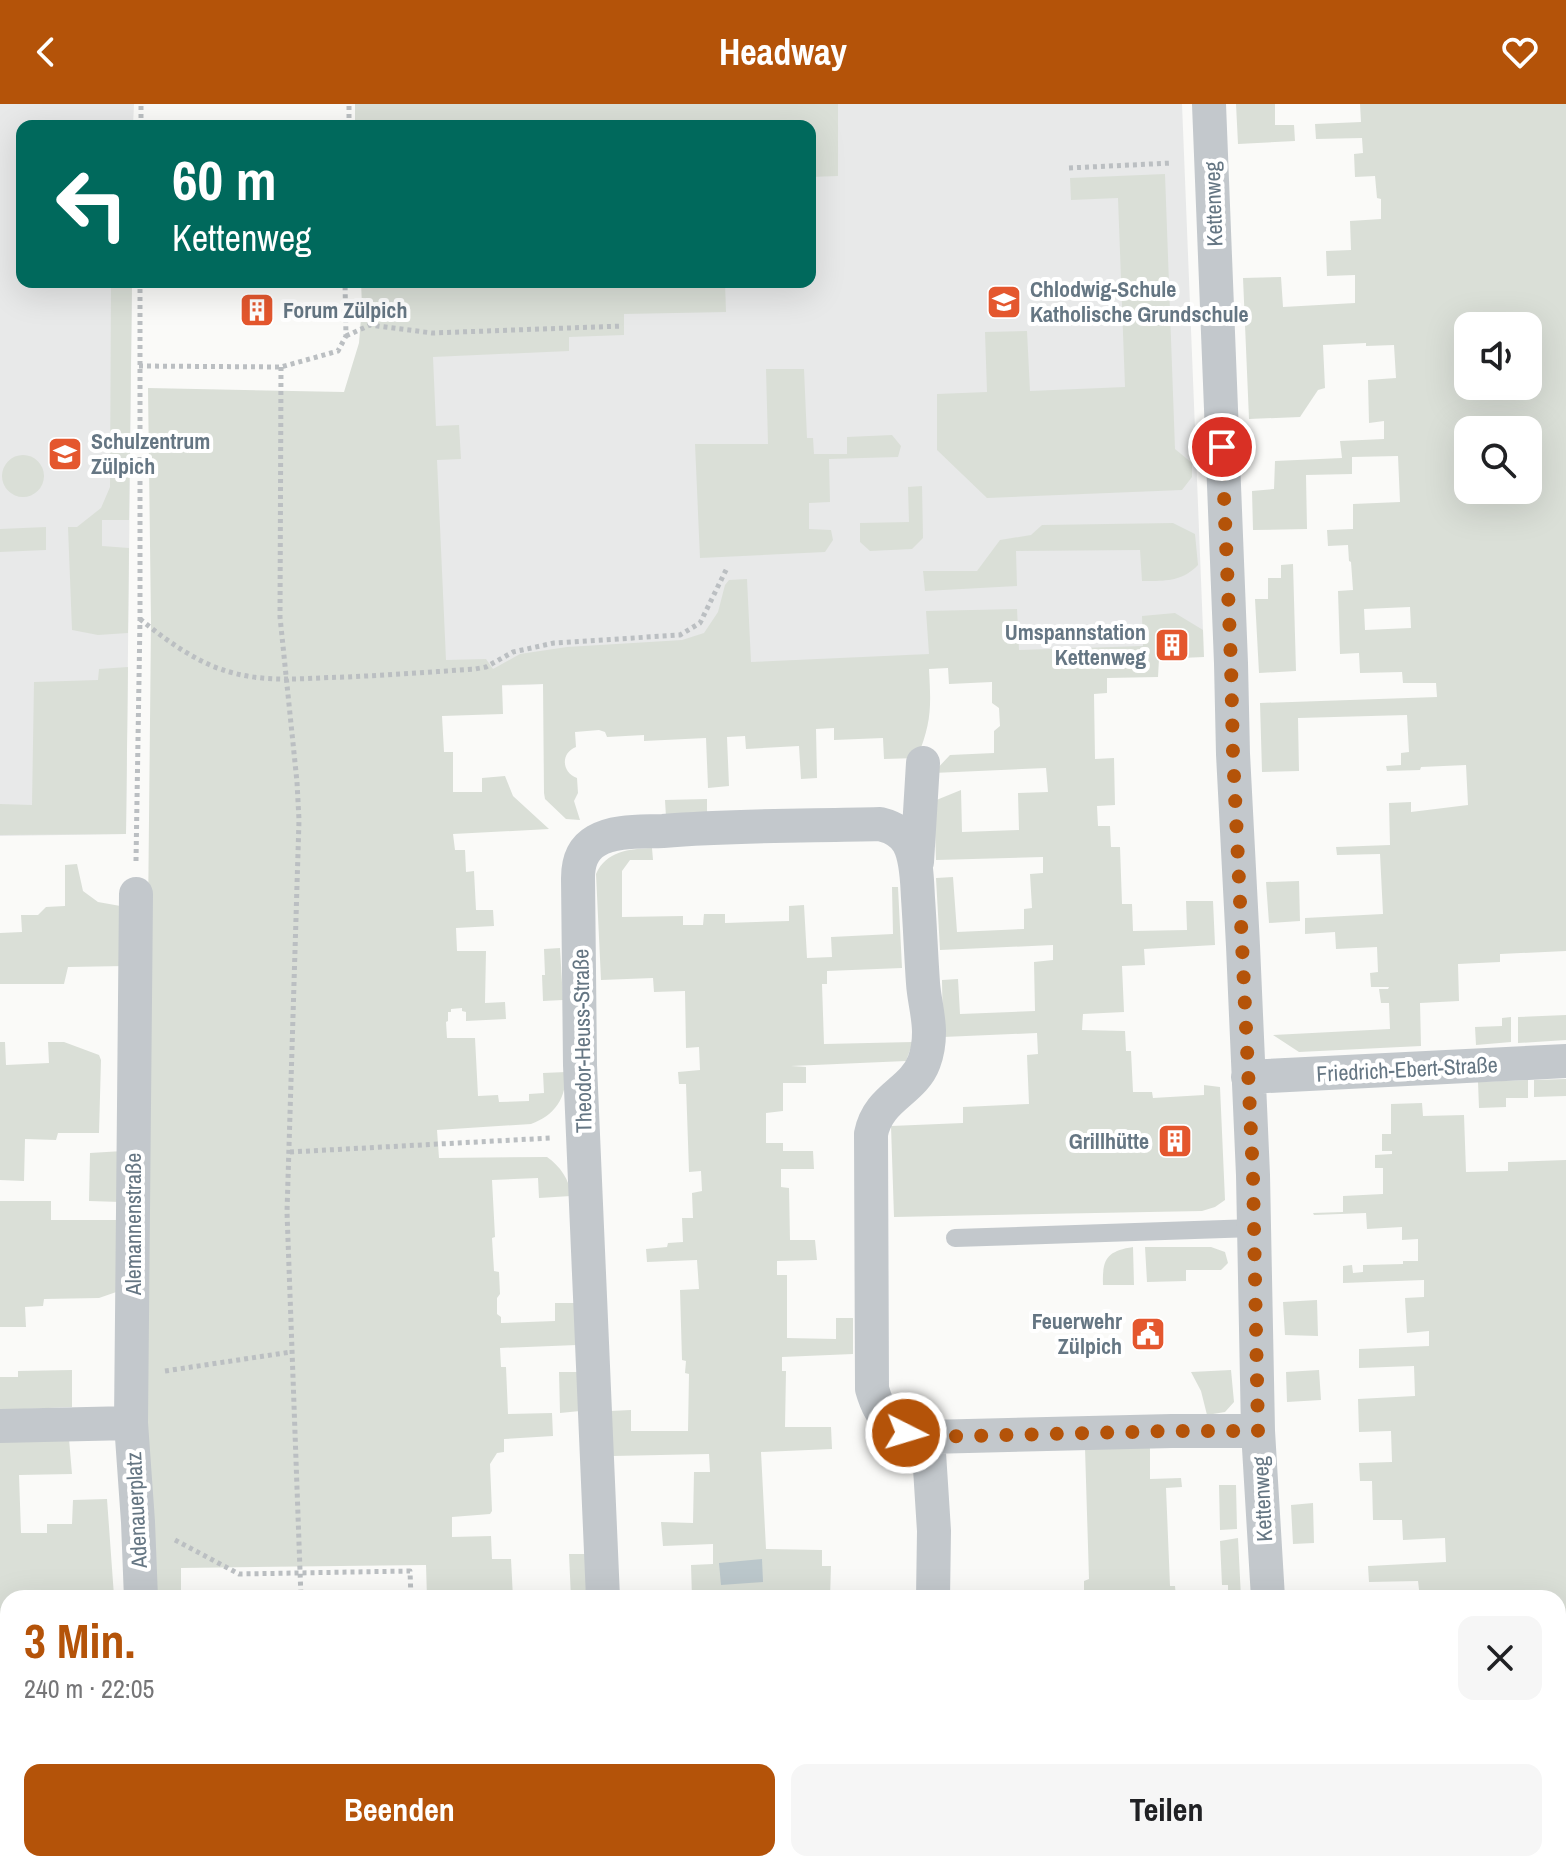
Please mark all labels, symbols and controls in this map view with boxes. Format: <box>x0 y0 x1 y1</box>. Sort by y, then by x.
text: Headway <box>719 28 847 76</box>
icon: back <box>24 30 68 74</box>
icon: heart <box>1498 30 1542 74</box>
text: 60 m <box>172 142 277 217</box>
icon: left <box>40 152 144 256</box>
street label: Kettenweg <box>1197 161 1229 247</box>
text: Kettenweg <box>172 214 312 262</box>
place label: Chlodwig-Schule Katholische Grundschule <box>1030 274 1249 329</box>
school or university icon: Chlodwig-Schule Katholische Grundschule <box>985 283 1023 321</box>
building icon: Forum Zülpich <box>238 291 276 329</box>
place label: Forum Zülpich <box>283 295 407 325</box>
map controls <box>1454 312 1542 504</box>
button: sound <box>1454 312 1542 400</box>
pin <box>1188 413 1256 481</box>
button: search <box>1454 416 1542 504</box>
icon: arrive <box>1200 425 1244 469</box>
place label: Schulzentrum Zülpich <box>91 426 210 481</box>
school or university icon: Schulzentrum Zülpich <box>46 435 84 473</box>
place label: Umspannstation Kettenweg <box>1005 617 1146 672</box>
building icon: Umspannstation Kettenweg <box>1153 626 1191 664</box>
street label: Theodor-Heuss-Straße <box>565 949 599 1133</box>
street label: Friedrich-Ebert-Straße <box>1316 1049 1498 1089</box>
building icon: Grillhütte <box>1156 1122 1194 1160</box>
place label: Grillhütte <box>1069 1126 1149 1156</box>
street label: Alemannenstraße <box>118 1153 148 1296</box>
place label: Feuerwehr Zülpich <box>1032 1306 1122 1361</box>
public building icon: Feuerwehr Zülpich <box>1129 1315 1167 1353</box>
position arrow <box>864 1391 948 1475</box>
street label: Adenauerplatz <box>118 1451 154 1570</box>
street label: Kettenweg <box>1245 1456 1279 1542</box>
text: 3 Min. <box>24 1608 136 1673</box>
button: close <box>1458 1616 1542 1700</box>
text: 240 m · 22:05 <box>24 1671 154 1706</box>
button: Beenden <box>24 1764 775 1856</box>
button: Teilen <box>791 1764 1542 1856</box>

